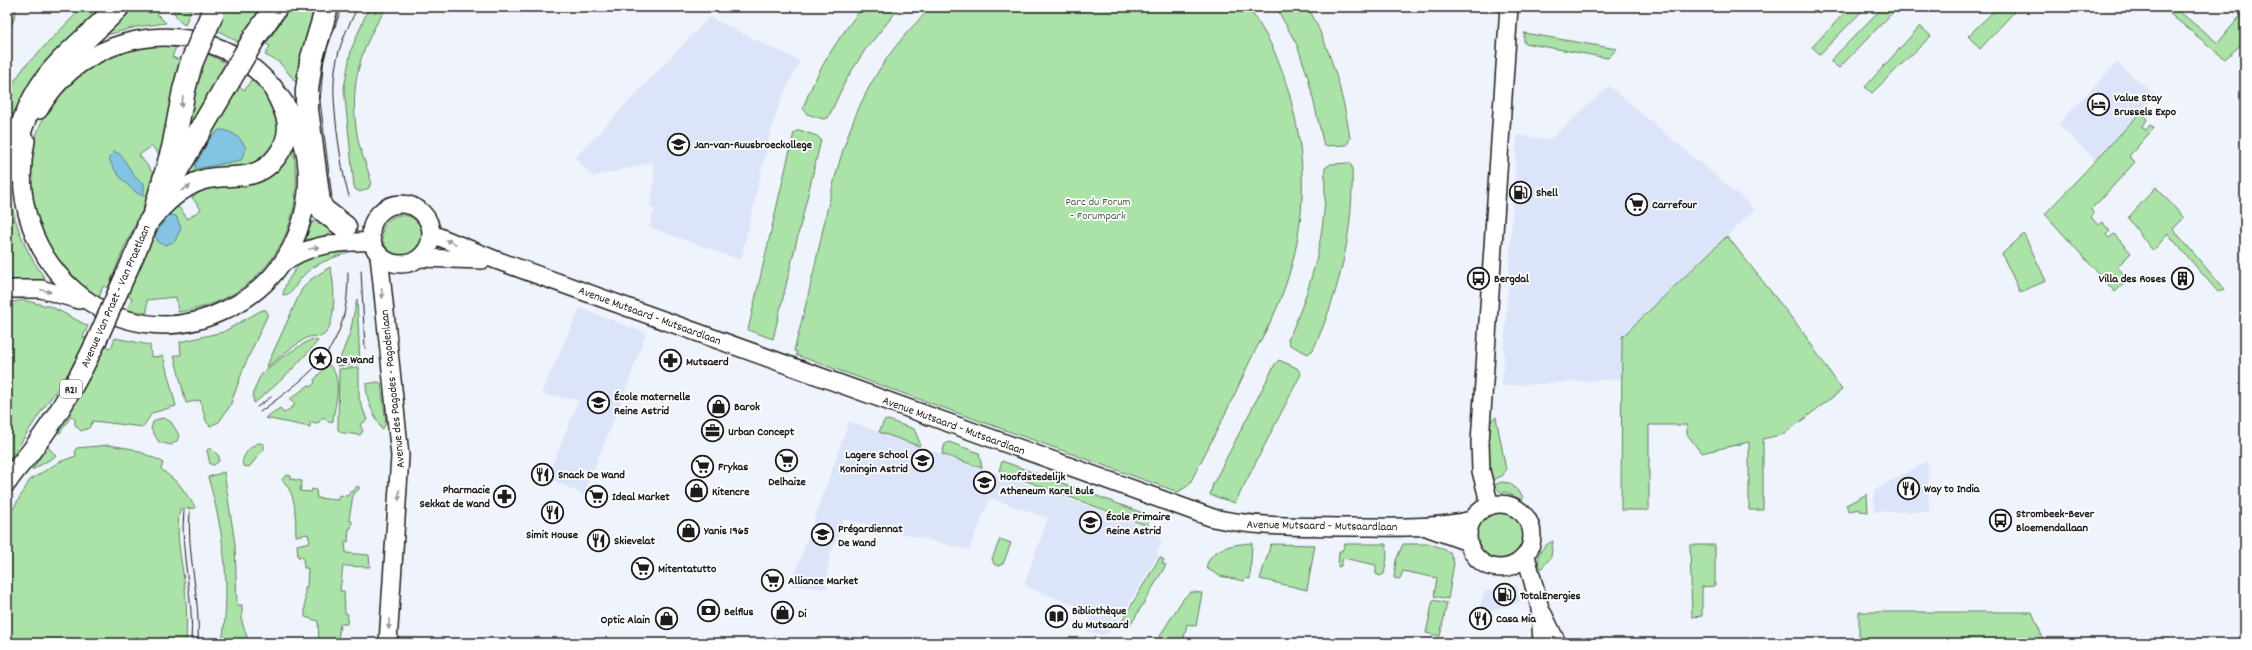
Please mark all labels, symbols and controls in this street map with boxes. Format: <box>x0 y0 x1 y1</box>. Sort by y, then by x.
place label: Value Stay Brussels Expo <box>2114 90 2177 121</box>
hotel icon: Value Stay Brussels Expo <box>2085 91 2111 117</box>
one-way arrow <box>179 96 185 108</box>
school or university icon: Jan-van-Ruusbroeckollege <box>665 131 691 157</box>
place label: Jan-van-Ruusbroeckollege <box>694 137 813 154</box>
fuel station icon: Shell <box>1508 179 1534 205</box>
one-way arrow <box>180 185 192 192</box>
place label: Shell <box>1536 185 1558 202</box>
supermarket icon: Carrefour <box>1623 191 1649 217</box>
park label: Parc du Forum - Forumpark <box>1065 194 1131 225</box>
place label: Carrefour <box>1652 197 1697 214</box>
street label: Avenue Van Praet - Van Praetlaan <box>77 222 156 371</box>
one-way arrow <box>445 239 456 245</box>
one-way arrow <box>308 245 321 251</box>
bus stop icon: Bergdal <box>1466 265 1492 291</box>
building icon: Villa des Roses <box>2169 265 2195 291</box>
place label: Bergdal <box>1494 271 1529 288</box>
place label: Villa des Roses <box>2099 271 2166 288</box>
street label: Avenue Mutsaard - Mutsaardlaan <box>576 283 724 350</box>
one-way arrow <box>379 287 385 299</box>
one-way arrow <box>40 288 52 294</box>
street label: Avenue des Pagodes - Pagodenlaan <box>377 308 410 469</box>
place icon: De Wand <box>308 346 334 372</box>
pharmacy icon: Mutsaerd <box>658 348 684 374</box>
place label: De Wand <box>336 352 374 369</box>
place label: Mutsaerd <box>686 354 729 371</box>
road number: R21 <box>60 380 82 398</box>
place label: École maternelle Reine Astrid <box>614 389 691 420</box>
school or university icon: École maternelle Reine Astrid <box>586 390 612 416</box>
shop icon: Barok <box>706 393 732 419</box>
street label: Avenue Mutsaard - Mutsaardlaan <box>880 393 1028 460</box>
place label: Barok <box>734 399 760 416</box>
office icon: Urban Concept <box>699 418 725 444</box>
place label: Urban Concept <box>728 424 795 441</box>
supermarket icon: Delhaize <box>774 447 800 473</box>
place label: Lagere School Koningin Astrid <box>840 447 908 478</box>
school or university icon: Lagere School Koningin Astrid <box>910 448 936 474</box>
supermarket icon: Frykas <box>690 453 716 479</box>
place label: Frykas <box>718 459 748 476</box>
restaurant icon: Snack De Wand <box>530 461 556 487</box>
place label: Snack De Wand <box>558 467 625 484</box>
place label: Hoofdstedelijk Atheneum Karel Buls <box>1000 469 1094 500</box>
school or university icon: Hoofdstedelijk Atheneum Karel Buls <box>972 470 998 496</box>
place label: Delhaize <box>768 474 806 491</box>
restaurant icon: Way to India <box>1895 475 1921 501</box>
shop icon: Kitencre <box>684 478 710 504</box>
place label: Way to India <box>1924 481 1981 498</box>
place label: Pharmacie Sekkat de Wand <box>419 482 491 513</box>
pharmacy icon: Pharmacie Sekkat de Wand <box>492 483 518 509</box>
supermarket icon: Ideal Market <box>583 483 609 509</box>
place label: Kitencre <box>712 484 750 501</box>
one-way arrow <box>396 489 402 501</box>
place label: Ideal Market <box>612 489 670 506</box>
restaurant icon: Simit House <box>539 500 565 526</box>
place label: Strombeek-Bever Bloemendallaan <box>2016 506 2095 537</box>
bus stop icon: Strombeek-Bever Bloemendallaan <box>1987 507 2013 533</box>
place label: École Primaire Reine Astrid <box>1106 509 1171 540</box>
school or university icon: École Primaire Reine Astrid <box>1078 510 1104 536</box>
shop icon: Yanis 1965 <box>675 517 701 543</box>
street label: Avenue Mutsaard - Mutsaardlaan <box>1246 517 1398 536</box>
place label: Prégardiennat De Wand <box>838 521 903 552</box>
school or university icon: Prégardiennat De Wand <box>810 522 836 548</box>
place label: Yanis 1965 <box>703 523 750 540</box>
place label: Simit House <box>526 527 579 544</box>
restaurant icon: Skievelat <box>586 527 612 553</box>
place label: Skievelat <box>614 533 655 550</box>
supermarket icon: Mitentatutto <box>629 555 655 581</box>
place label: Mitentatutto <box>658 561 717 578</box>
supermarket icon: Alliance Market <box>760 567 786 593</box>
place label: Alliance Market <box>788 573 859 590</box>
fuel station icon: TotalEnergies <box>1492 582 1518 608</box>
place label: TotalEnergies <box>1520 588 1580 605</box>
bank icon: Belfius <box>695 598 721 624</box>
shop icon: Di <box>769 600 795 626</box>
place label: Bibliothèque du Mutsaard <box>1072 603 1129 634</box>
place label: Belfius <box>724 604 754 621</box>
library icon: Bibliothèque du Mutsaard <box>1043 604 1069 630</box>
restaurant icon: Casa Mia <box>1468 605 1494 631</box>
shop icon: Optic Alain <box>653 606 679 632</box>
place label: Di <box>798 606 807 623</box>
place label: Casa Mia <box>1496 611 1537 628</box>
place label: Optic Alain <box>601 612 650 629</box>
one-way arrow <box>386 618 392 630</box>

